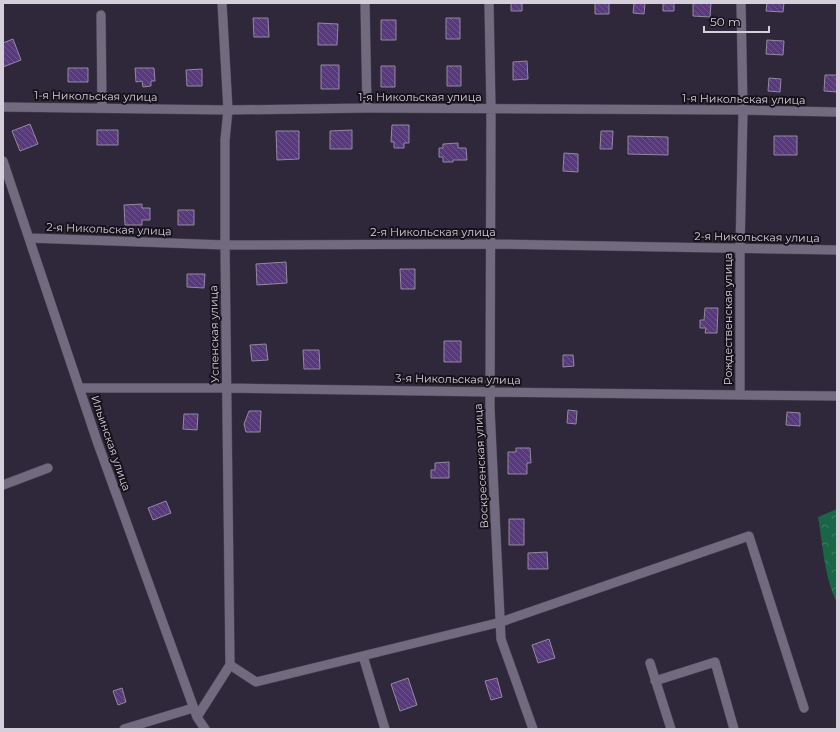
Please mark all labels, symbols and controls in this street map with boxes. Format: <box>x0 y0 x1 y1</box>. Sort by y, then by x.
scale bar <box>704 8 769 34</box>
text: 50 m <box>710 14 741 29</box>
street label: 1-я Никольская улица <box>34 88 158 104</box>
street label: 1-я Никольская улица <box>358 90 482 104</box>
street label: 1-я Никольская улица <box>682 91 806 107</box>
street label: 2-я Никольская улица <box>46 220 172 238</box>
street label: 2-я Никольская улица <box>370 225 496 239</box>
street label: 2-я Никольская улица <box>694 229 820 245</box>
street label: Рождественская улица <box>721 253 735 385</box>
street label: Успенская улица <box>206 285 222 383</box>
street label: 3-я Никольская улица <box>395 371 521 387</box>
street label: Ильинская улица <box>88 393 134 493</box>
street label: Воскресенская улица <box>471 403 491 529</box>

